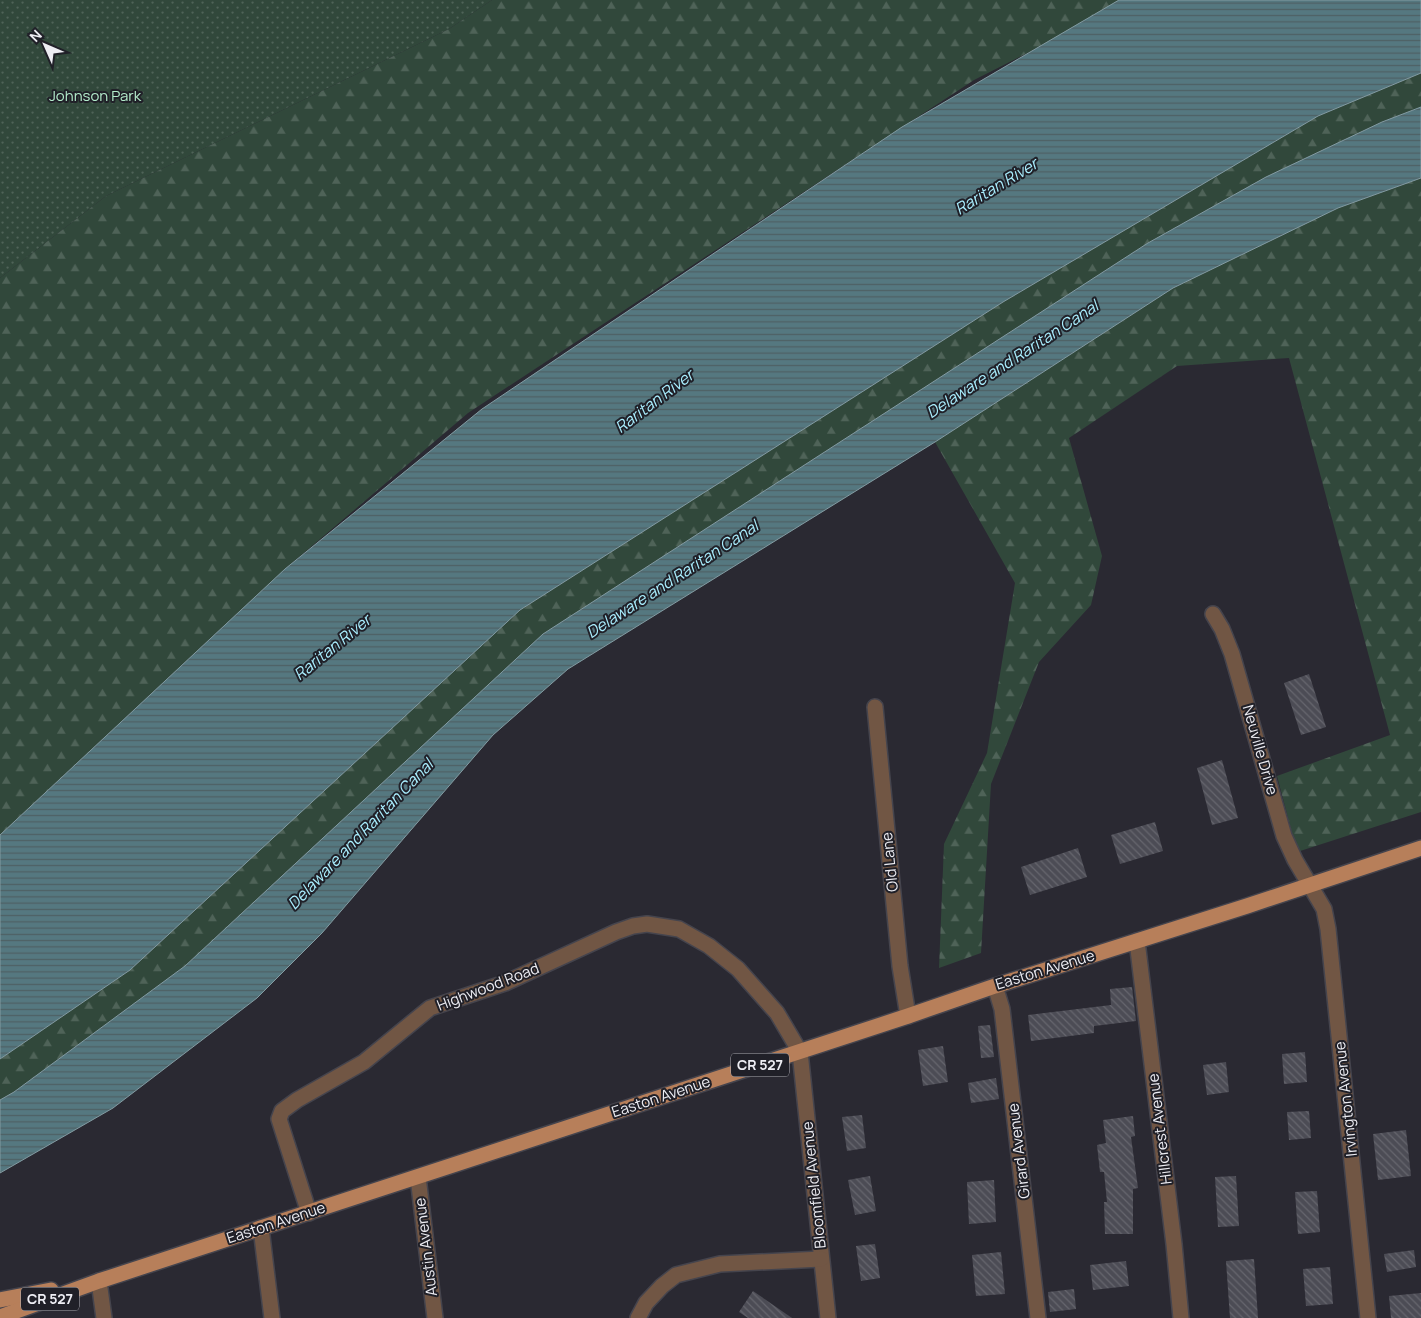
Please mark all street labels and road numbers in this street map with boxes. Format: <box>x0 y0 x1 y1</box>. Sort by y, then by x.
street label: Neuville Drive <box>1238 702 1283 798</box>
street label: Old Lane <box>876 831 903 893</box>
street label: Easton Avenue <box>993 944 1097 995</box>
street label: Highwood Road <box>434 957 542 1016</box>
street label: Irvington Avenue <box>1329 1040 1362 1158</box>
road number: CR 527 <box>731 1054 789 1076</box>
street label: Easton Avenue <box>609 1071 713 1122</box>
street label: Hillcrest Avenue <box>1142 1072 1177 1186</box>
street label: Girard Avenue <box>1002 1102 1035 1200</box>
street label: Bloomfield Avenue <box>796 1120 831 1250</box>
street label: Austin Avenue <box>409 1196 442 1298</box>
street label: Easton Avenue <box>224 1197 328 1248</box>
road number: CR 527 <box>21 1288 79 1310</box>

